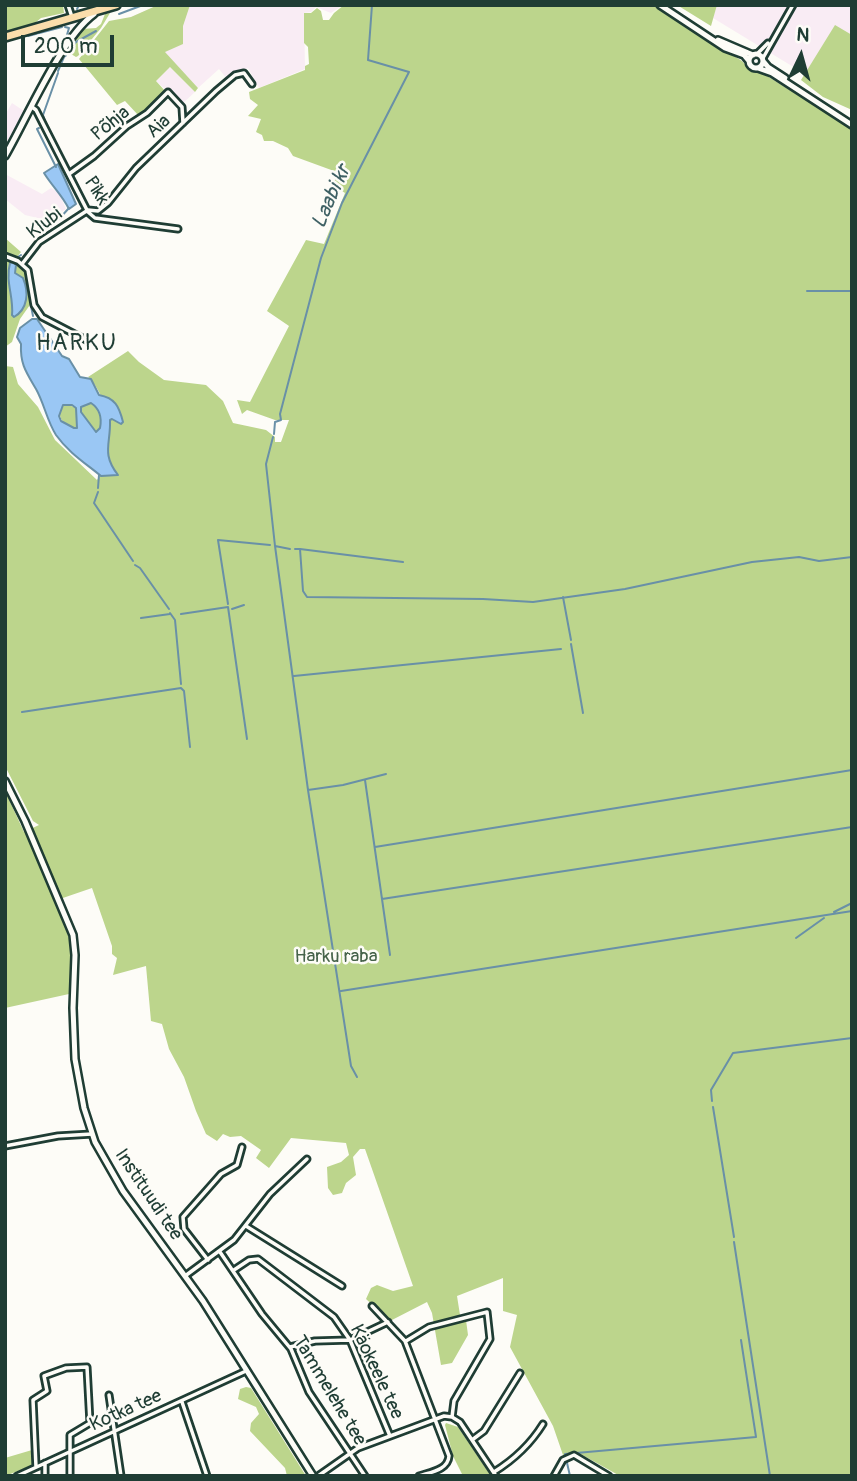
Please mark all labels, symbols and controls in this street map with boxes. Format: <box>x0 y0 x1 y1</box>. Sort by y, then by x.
scale bar <box>24 21 117 65</box>
north arrow <box>766 21 836 91</box>
text: N <box>795 23 810 48</box>
text: 200 m <box>34 33 98 60</box>
street label: Põhja <box>87 102 135 146</box>
street label: Aia <box>142 110 176 144</box>
water label: Laabi kr <box>307 162 357 232</box>
street label: Pikk <box>78 172 114 210</box>
street label: Klubi <box>23 203 67 245</box>
district label: HARKU <box>37 330 117 358</box>
park label: Harku raba <box>294 946 378 968</box>
street label: Instituudi tee <box>109 1145 187 1245</box>
street label: Käokeele tee <box>344 1321 408 1423</box>
street label: Tammelehe tee <box>287 1332 371 1450</box>
street label: Kotka tee <box>86 1385 166 1437</box>

